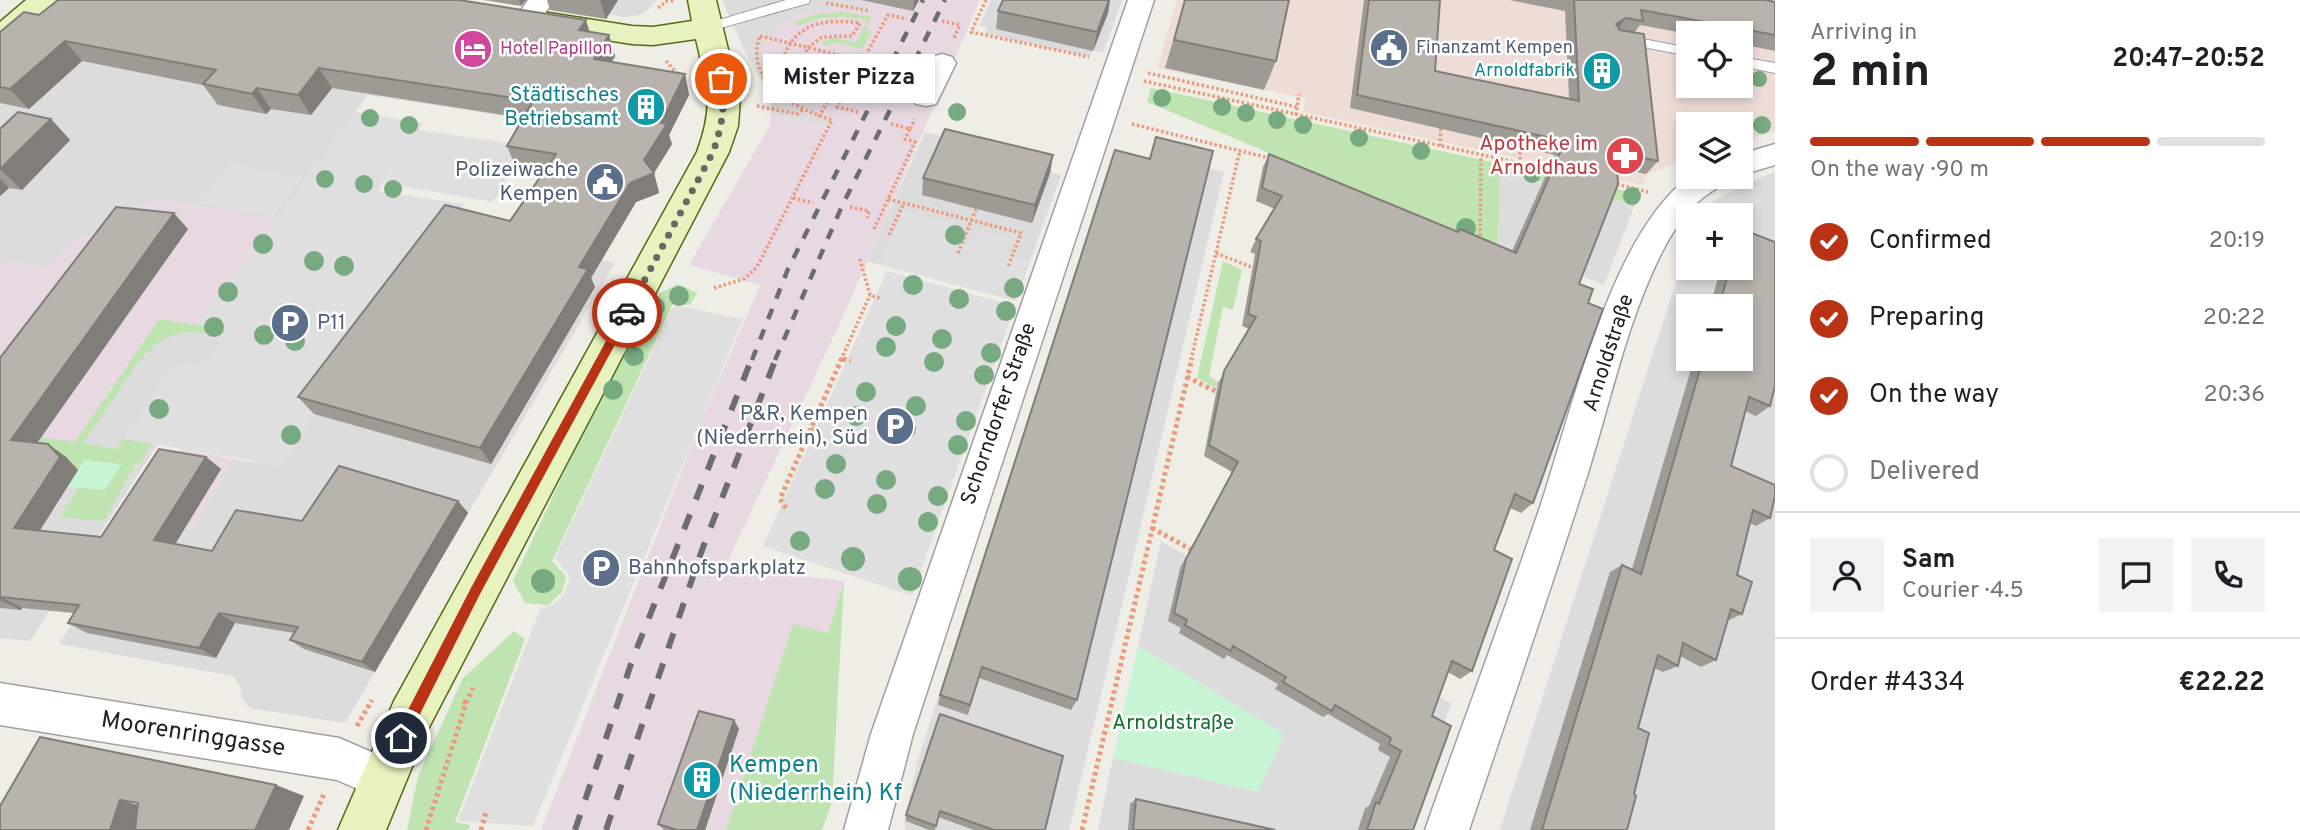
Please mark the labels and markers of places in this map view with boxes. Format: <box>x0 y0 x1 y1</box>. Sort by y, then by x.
public building icon: Finanzamt Kempen <box>1368 27 1410 69</box>
hotel icon: Hotel Papillon <box>452 28 494 70</box>
place label: Finanzamt Kempen <box>1416 37 1573 60</box>
place label: Hotel Papillon <box>500 38 613 61</box>
pin <box>691 49 751 109</box>
building icon: Arnoldfabrik <box>1581 50 1623 92</box>
callout: Mister Pizza <box>763 55 934 104</box>
place label: Arnoldfabrik <box>1474 60 1575 83</box>
place label: Städtisches Betriebsamt <box>504 82 619 133</box>
building icon: Städtisches Betriebsamt <box>625 86 667 128</box>
place label: Apotheke im Arnoldhaus <box>1479 131 1598 182</box>
pharmacy icon: Apotheke im Arnoldhaus <box>1604 135 1646 177</box>
place label: Polizeiwache Kempen <box>455 157 578 208</box>
public building icon: Polizeiwache Kempen <box>584 161 626 203</box>
parking icon: P11 <box>269 302 311 344</box>
place label: P11 <box>317 310 346 337</box>
place label: P&R, Kempen (Niederrhein), Süd <box>696 401 868 452</box>
parking icon: P&R, Kempen (Niederrhein), Süd <box>874 405 916 447</box>
parking icon: Bahnhofsparkplatz <box>580 547 622 589</box>
place label: Bahnhofsparkplatz <box>628 555 806 582</box>
pin <box>371 708 431 768</box>
place label: Kempen (Niederrhein) Kf <box>729 751 902 809</box>
building icon: Kempen (Niederrhein) Kf <box>681 759 723 801</box>

